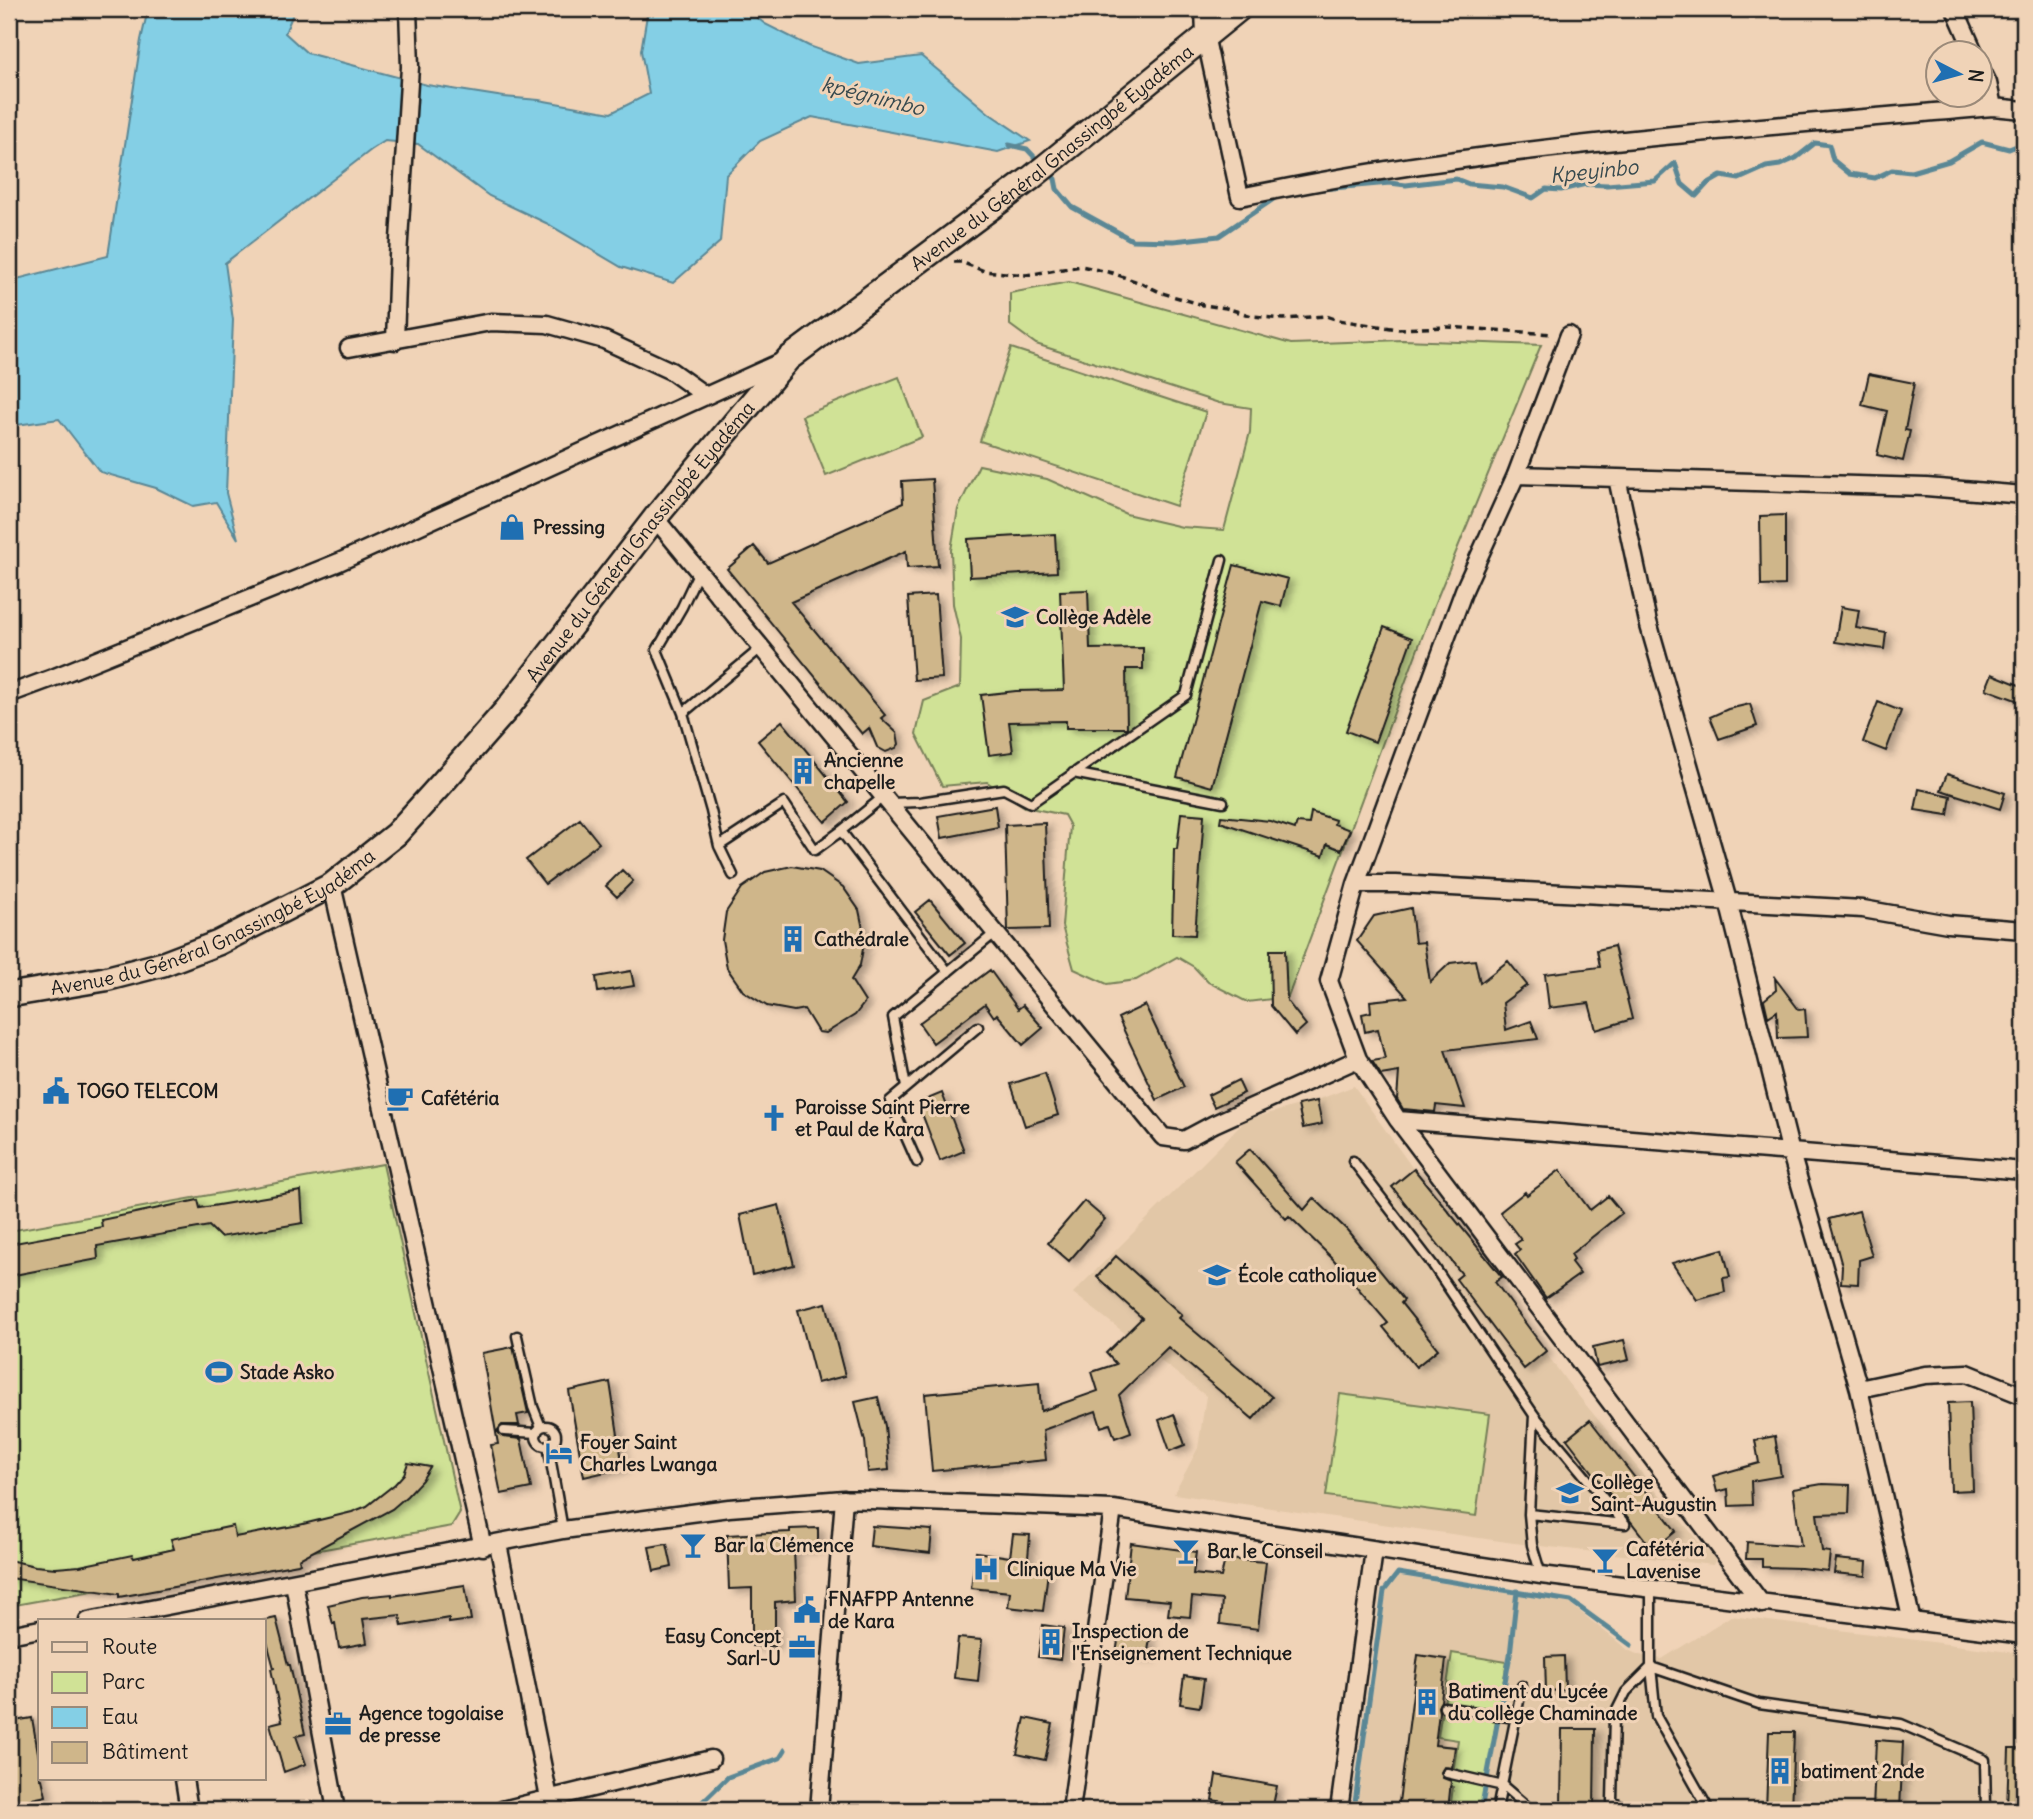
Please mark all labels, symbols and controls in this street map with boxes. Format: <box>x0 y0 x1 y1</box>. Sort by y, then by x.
north arrow <box>1924 38 1994 108</box>
street label: Avenue du Général Gnassingbé Eyadéma <box>906 39 1198 276</box>
text: N <box>1963 68 1989 84</box>
water label: kpégnimbo <box>819 70 928 122</box>
water label: Kpeyinbo <box>1549 153 1641 189</box>
street label: Avenue du Général Gnassingbé Eyadéma <box>521 396 760 687</box>
shop icon: Pressing <box>497 512 527 542</box>
place label: Pressing <box>533 515 605 539</box>
school or university icon: Collège Adèle <box>1000 602 1030 632</box>
place label: Collège Adèle <box>1036 605 1151 629</box>
place label: Ancienne chapelle <box>824 748 904 794</box>
building icon: Ancienne chapelle <box>788 756 818 786</box>
street label: Avenue du Général Gnassingbé Eyadéma <box>49 843 380 1000</box>
building icon: Cathédrale <box>778 924 808 954</box>
place label: Cathédrale <box>814 927 909 951</box>
public building icon: TOGO TELECOM <box>41 1076 71 1106</box>
place label: TOGO TELECOM <box>77 1079 219 1103</box>
cafe icon: Cafétéria <box>385 1083 415 1113</box>
place label: Cafétéria <box>421 1086 500 1110</box>
place label: Paroisse Saint Pierre et Paul de Kara <box>795 1095 970 1141</box>
church icon: Paroisse Saint Pierre et Paul de Kara <box>759 1103 789 1133</box>
school or university icon: École catholique <box>1202 1260 1232 1290</box>
place label: École catholique <box>1238 1262 1377 1287</box>
sports icon: Stade Asko <box>204 1357 234 1387</box>
place label: Stade Asko <box>240 1360 335 1384</box>
place label: Foyer Saint Charles Lwanga <box>580 1430 717 1476</box>
hotel icon: Foyer Saint Charles Lwanga <box>544 1438 574 1468</box>
place label: Collège Saint-Augustin <box>1591 1470 1717 1516</box>
school or university icon: Collège Saint-Augustin <box>1555 1478 1585 1508</box>
bar icon: Bar la Clémence <box>678 1530 708 1560</box>
place label: Bar la Clémence <box>714 1533 854 1557</box>
bar icon: Bar le Conseil <box>1171 1536 1201 1566</box>
place label: Cafétéria Lavenise <box>1626 1537 1705 1583</box>
place label: Bar le Conseil <box>1207 1539 1323 1563</box>
bar icon: Cafétéria Lavenise <box>1590 1545 1620 1575</box>
hospital icon: Clinique Ma Vie <box>971 1554 1001 1584</box>
place label: Clinique Ma Vie <box>1007 1557 1137 1581</box>
place label: FNAFPP Antenne de Kara <box>828 1587 974 1633</box>
public building icon: FNAFPP Antenne de Kara <box>792 1595 822 1625</box>
legend <box>38 1619 266 1780</box>
place label: Inspection de l'Enseignement Technique <box>1072 1619 1292 1665</box>
place label: Easy Concept Sarl-U <box>665 1624 782 1670</box>
building icon: Inspection de l'Enseignement Technique <box>1036 1627 1066 1657</box>
office icon: Easy Concept Sarl-U <box>787 1632 817 1662</box>
text: Route <box>102 1633 157 1660</box>
text: Parc <box>102 1668 145 1695</box>
place label: Batiment du Lycée du collège Chaminade <box>1448 1679 1637 1725</box>
building icon: Batiment du Lycée du collège Chaminade <box>1412 1687 1442 1717</box>
place label: Agence togolaise de presse <box>359 1701 504 1747</box>
text: Eau <box>102 1703 138 1730</box>
office icon: Agence togolaise de presse <box>323 1709 353 1739</box>
text: Bâtiment <box>102 1738 188 1765</box>
building icon: batiment 2nde <box>1765 1756 1795 1786</box>
place label: batiment 2nde <box>1801 1759 1924 1783</box>

